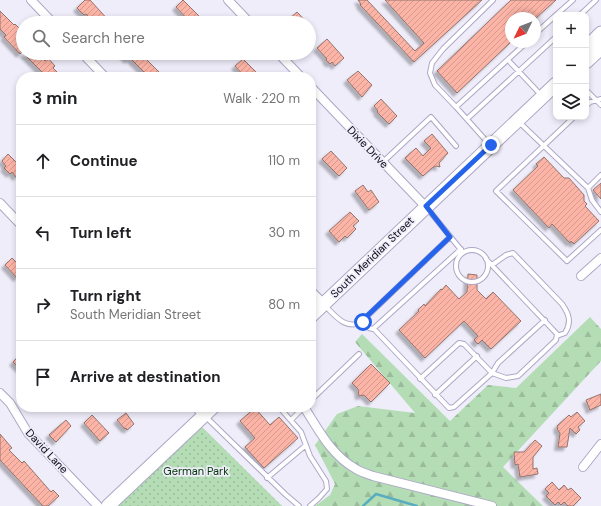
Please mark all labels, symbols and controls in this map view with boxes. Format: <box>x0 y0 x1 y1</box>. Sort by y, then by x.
north arrow <box>505 12 541 48</box>
map controls <box>553 12 589 120</box>
button: + <box>553 12 589 48</box>
search box <box>16 16 316 60</box>
icon: search <box>30 27 52 49</box>
text: Search here <box>62 28 145 48</box>
button: − <box>553 48 589 84</box>
button: layers <box>553 84 589 120</box>
text: 3 min <box>32 87 77 109</box>
text: Walk · 220 m <box>223 90 300 107</box>
street label: Dixie Drive <box>344 123 392 171</box>
route end <box>482 136 500 154</box>
icon: ahead <box>32 150 54 172</box>
text: Continue <box>70 151 138 171</box>
text: 110 m <box>268 152 300 169</box>
street label: South Meridian Street <box>327 213 417 301</box>
icon: left <box>32 222 54 244</box>
text: Turn left <box>70 223 131 243</box>
text: 30 m <box>268 224 300 241</box>
text: Turn right <box>70 286 141 306</box>
icon: right <box>32 294 54 316</box>
text: 80 m <box>268 296 300 313</box>
text: South Meridian Street <box>70 306 201 323</box>
route start <box>354 313 372 331</box>
icon: arrive <box>32 366 54 388</box>
text: Arrive at destination <box>70 367 221 387</box>
street label: David Lane <box>23 426 71 476</box>
park label: German Park <box>163 464 229 478</box>

